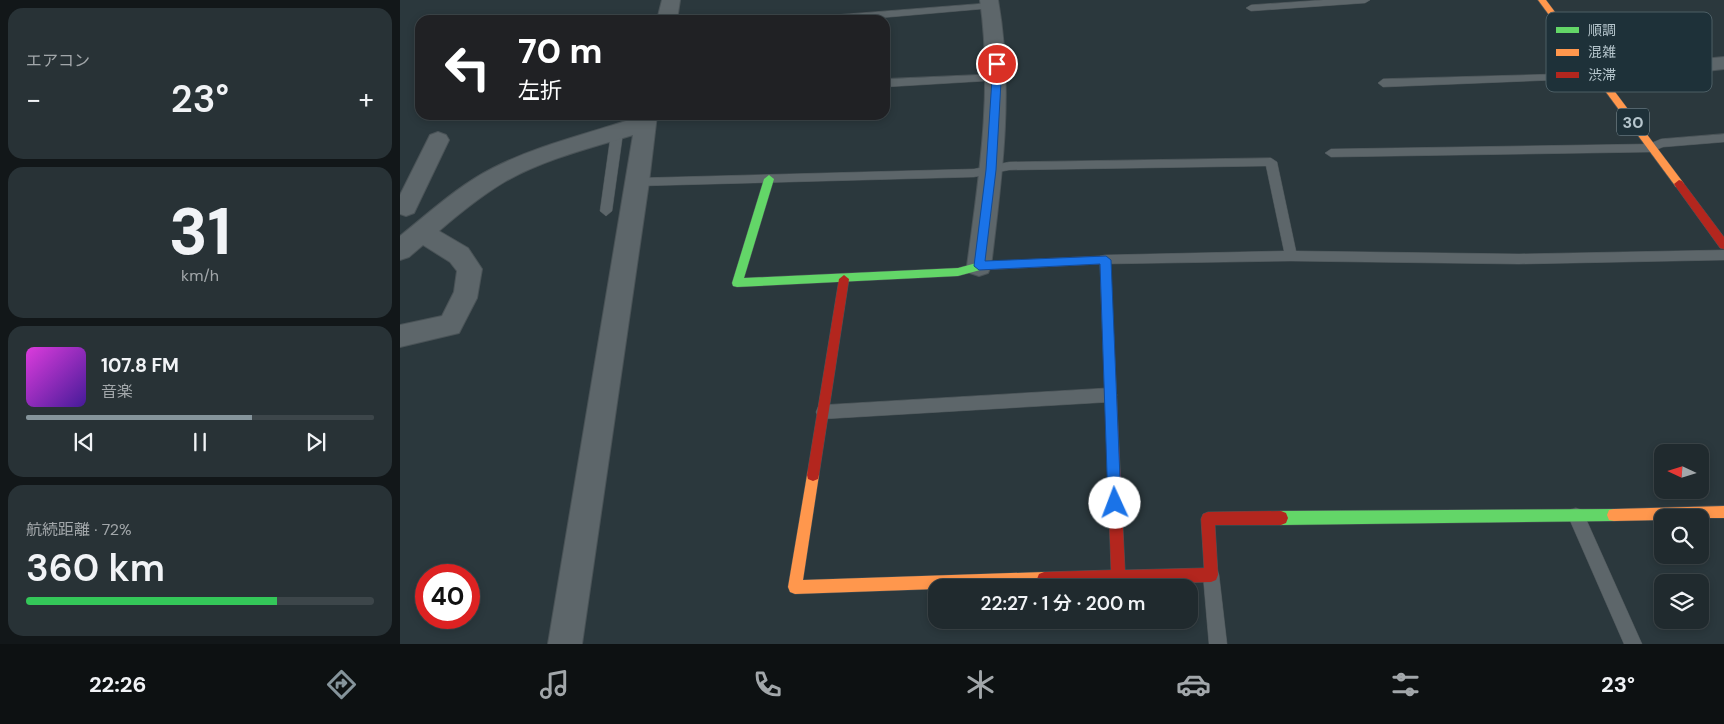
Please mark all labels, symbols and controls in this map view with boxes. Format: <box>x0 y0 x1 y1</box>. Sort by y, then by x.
legend <box>1546 12 1712 92</box>
text: 順調 <box>1588 21 1616 39</box>
text: 70 m <box>518 28 602 74</box>
icon: left <box>435 35 500 100</box>
pin <box>976 43 1018 85</box>
text: 混雑 <box>1588 43 1616 61</box>
text: エアコン <box>26 50 90 71</box>
icon: arrive <box>983 50 1011 78</box>
text: 渋滞 <box>1588 66 1616 84</box>
text: 23° <box>171 74 229 124</box>
text: 左折 <box>518 76 562 105</box>
text: − <box>26 81 41 118</box>
text: + <box>359 81 374 118</box>
road number: 30 <box>1617 108 1649 136</box>
text: 31 <box>169 190 231 274</box>
text: km/h <box>181 265 219 286</box>
text: 107.8 FM <box>101 353 179 378</box>
text: 音楽 <box>101 381 133 402</box>
icon: previous <box>70 428 98 456</box>
icon: pause <box>186 428 214 456</box>
icon: next <box>302 428 330 456</box>
north arrow <box>1654 444 1709 499</box>
map controls <box>1654 444 1709 629</box>
position arrow <box>1088 476 1140 528</box>
button: search <box>1654 509 1709 564</box>
text: 航続距離 · 72% <box>26 519 132 540</box>
text: 360 km <box>26 543 165 593</box>
speed limit sign: 40 <box>415 564 480 629</box>
button: layers <box>1654 574 1709 629</box>
text: 22:27 · 1 分 · 200 m <box>981 591 1145 616</box>
icon: directions <box>324 667 359 702</box>
icon: music <box>537 667 572 702</box>
icon: phone <box>750 667 785 702</box>
icon: climate <box>963 667 998 702</box>
icon: car <box>1176 667 1211 702</box>
icon: filters <box>1388 667 1423 702</box>
text: 22:26 <box>89 670 147 699</box>
text: 23° <box>1601 670 1635 699</box>

